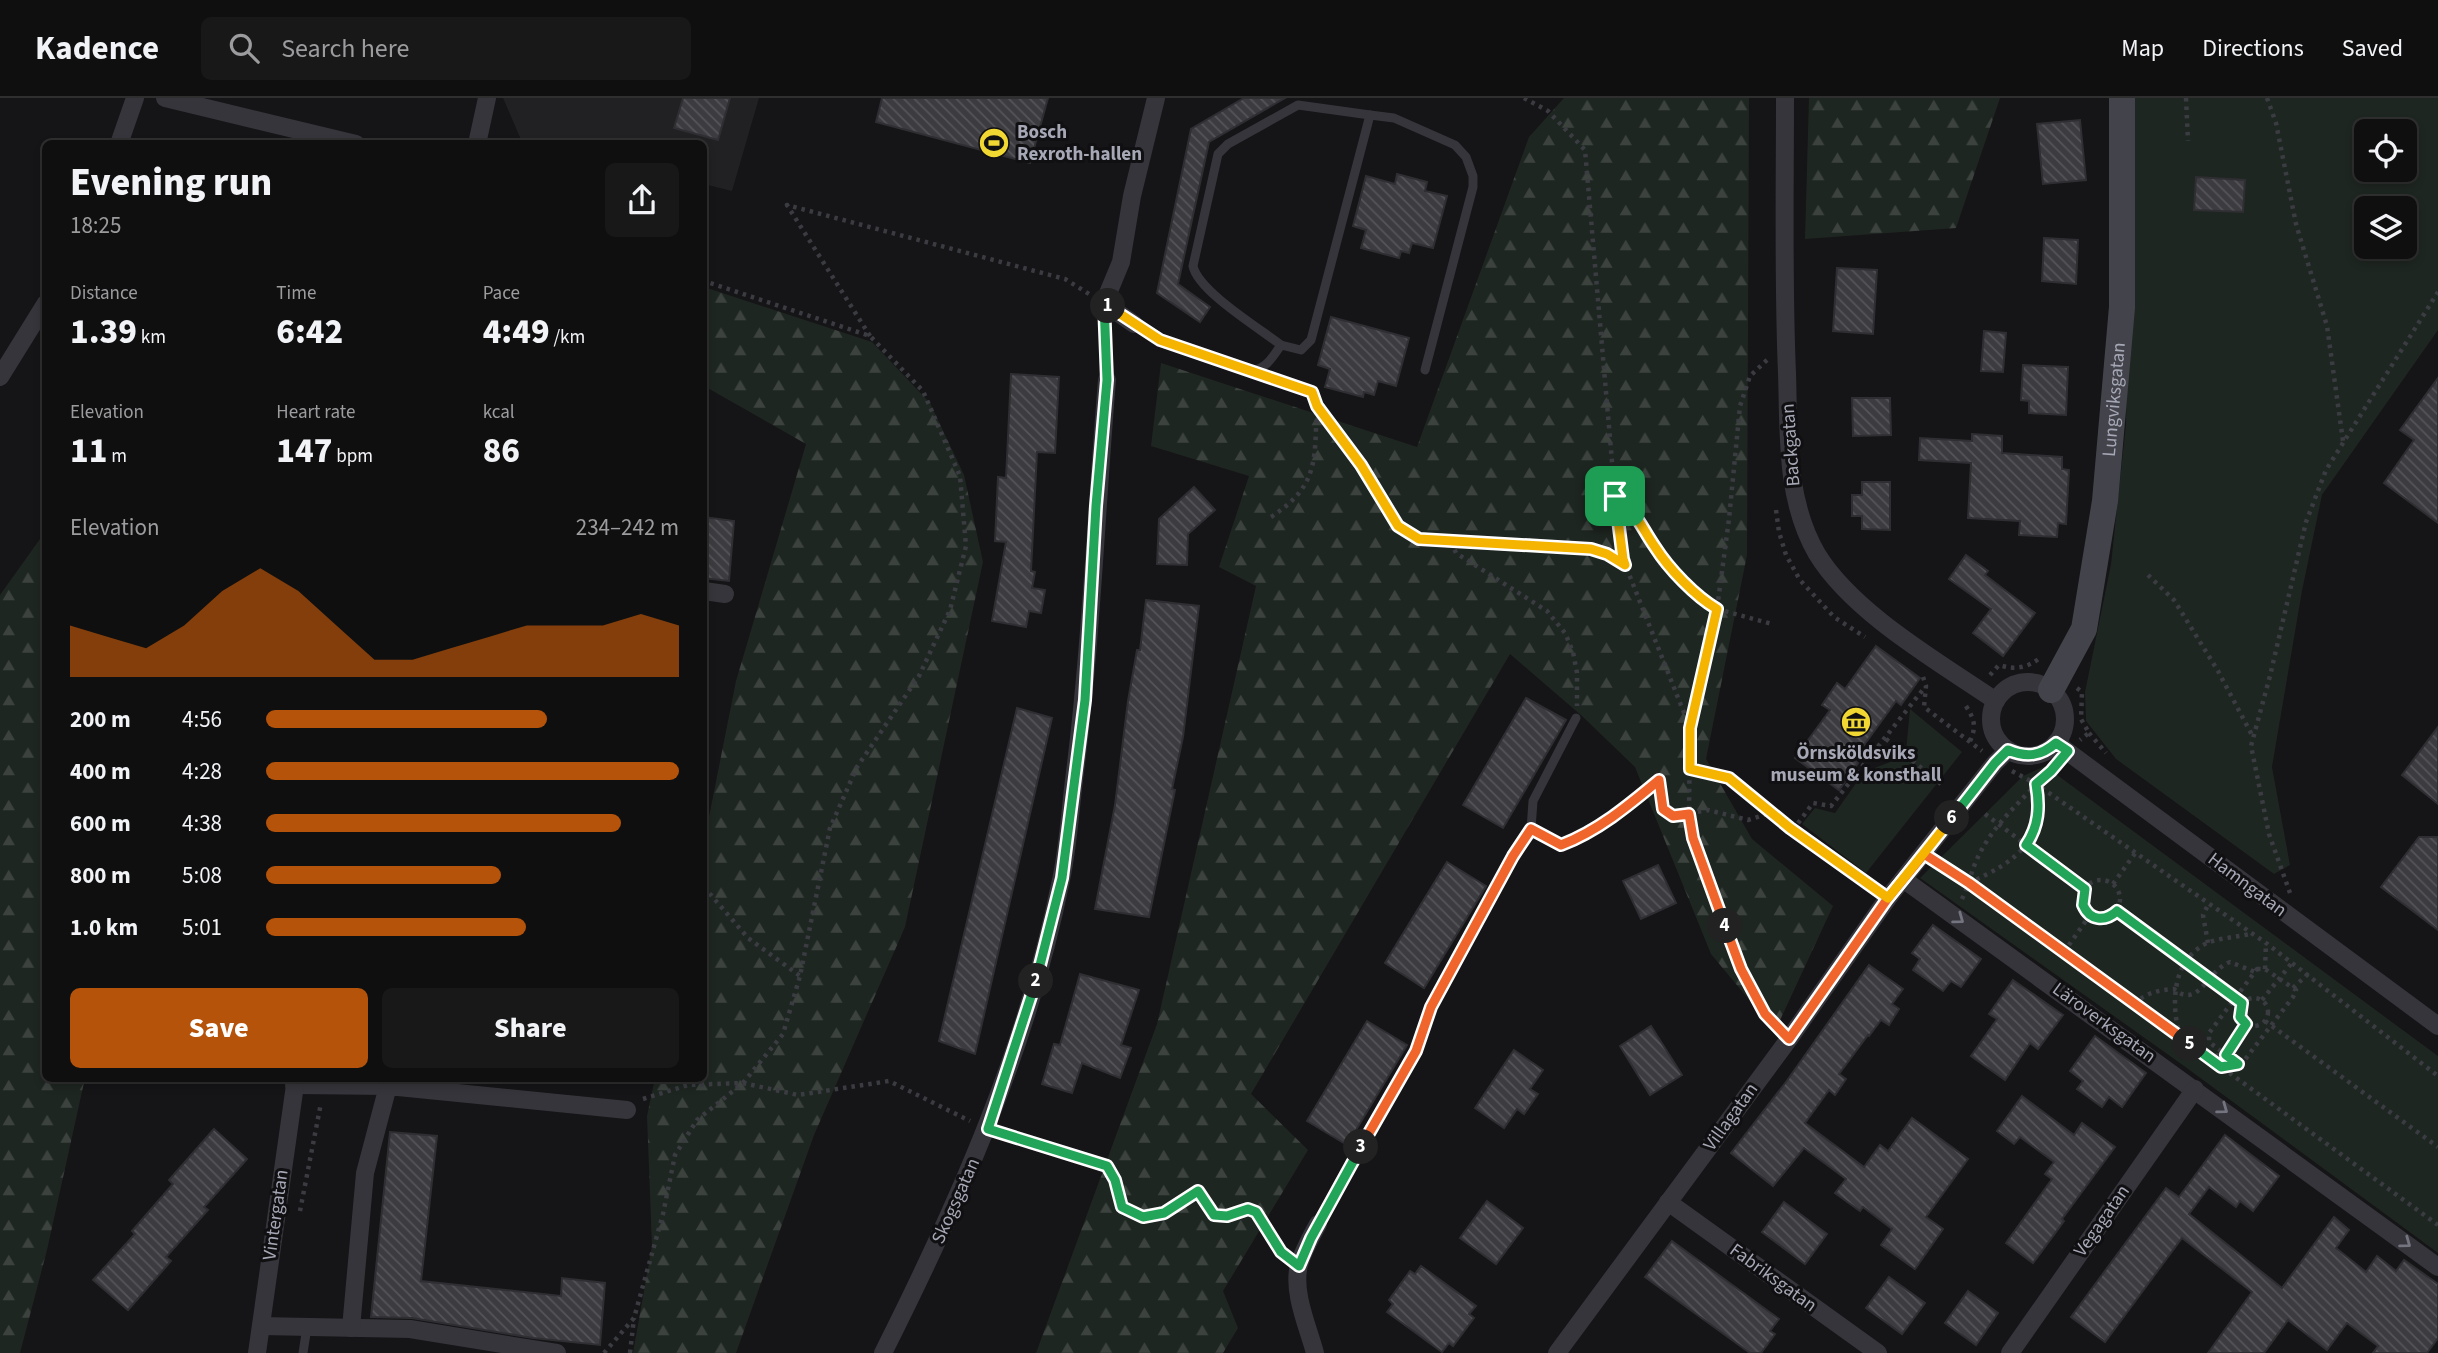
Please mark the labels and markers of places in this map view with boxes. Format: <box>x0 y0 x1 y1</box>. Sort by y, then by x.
place label: Bosch Rexroth-hallen <box>1017 119 1142 168</box>
sports icon: Bosch Rexroth-hallen <box>977 126 1011 160</box>
pin: 1 <box>1090 288 1126 324</box>
pin <box>1585 466 1645 526</box>
museum icon: Örnsköldsviks museum & konsthall <box>1839 705 1873 739</box>
place label: Örnsköldsviks museum & konsthall <box>1770 740 1942 789</box>
pin: 6 <box>1934 800 1969 836</box>
pin: 4 <box>1708 908 1742 944</box>
pin: 2 <box>1018 964 1054 998</box>
pin: 5 <box>2172 1026 2208 1062</box>
pin: 3 <box>1344 1130 1378 1164</box>

